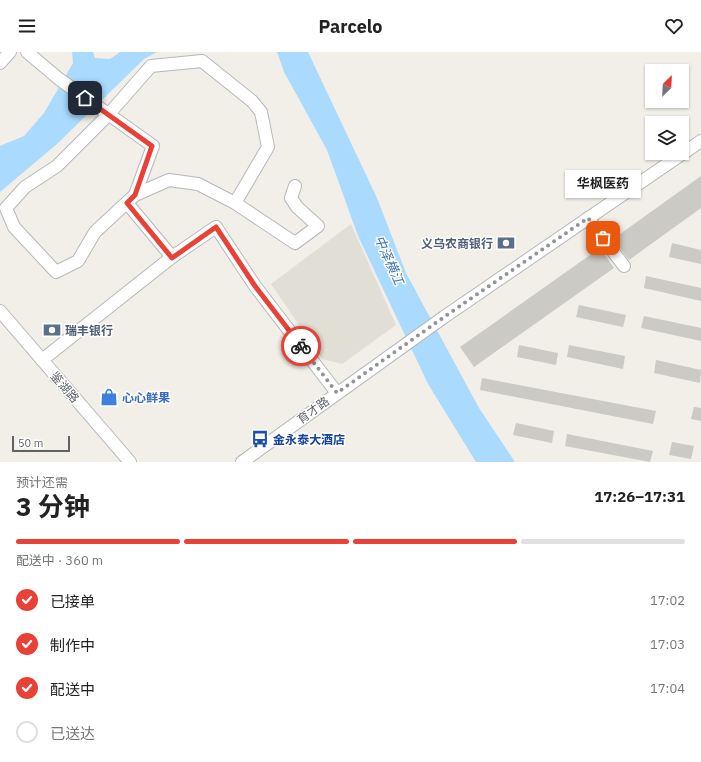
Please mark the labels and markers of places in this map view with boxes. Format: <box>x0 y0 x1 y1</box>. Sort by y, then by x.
pin <box>68 81 102 115</box>
callout: 华枫医药 <box>565 170 641 198</box>
pin <box>586 221 620 255</box>
bank icon: 义乌农商银行 <box>496 233 516 253</box>
place label: 义乌农商银行 <box>421 236 493 251</box>
bank icon: 瑞丰银行 <box>42 320 62 340</box>
place label: 瑞丰银行 <box>65 323 113 338</box>
shop icon: 心心鲜果 <box>99 387 119 407</box>
place label: 心心鲜果 <box>122 390 170 405</box>
bus stop icon: 金永泰大酒店 <box>250 429 270 449</box>
place label: 金永泰大酒店 <box>273 432 345 447</box>

